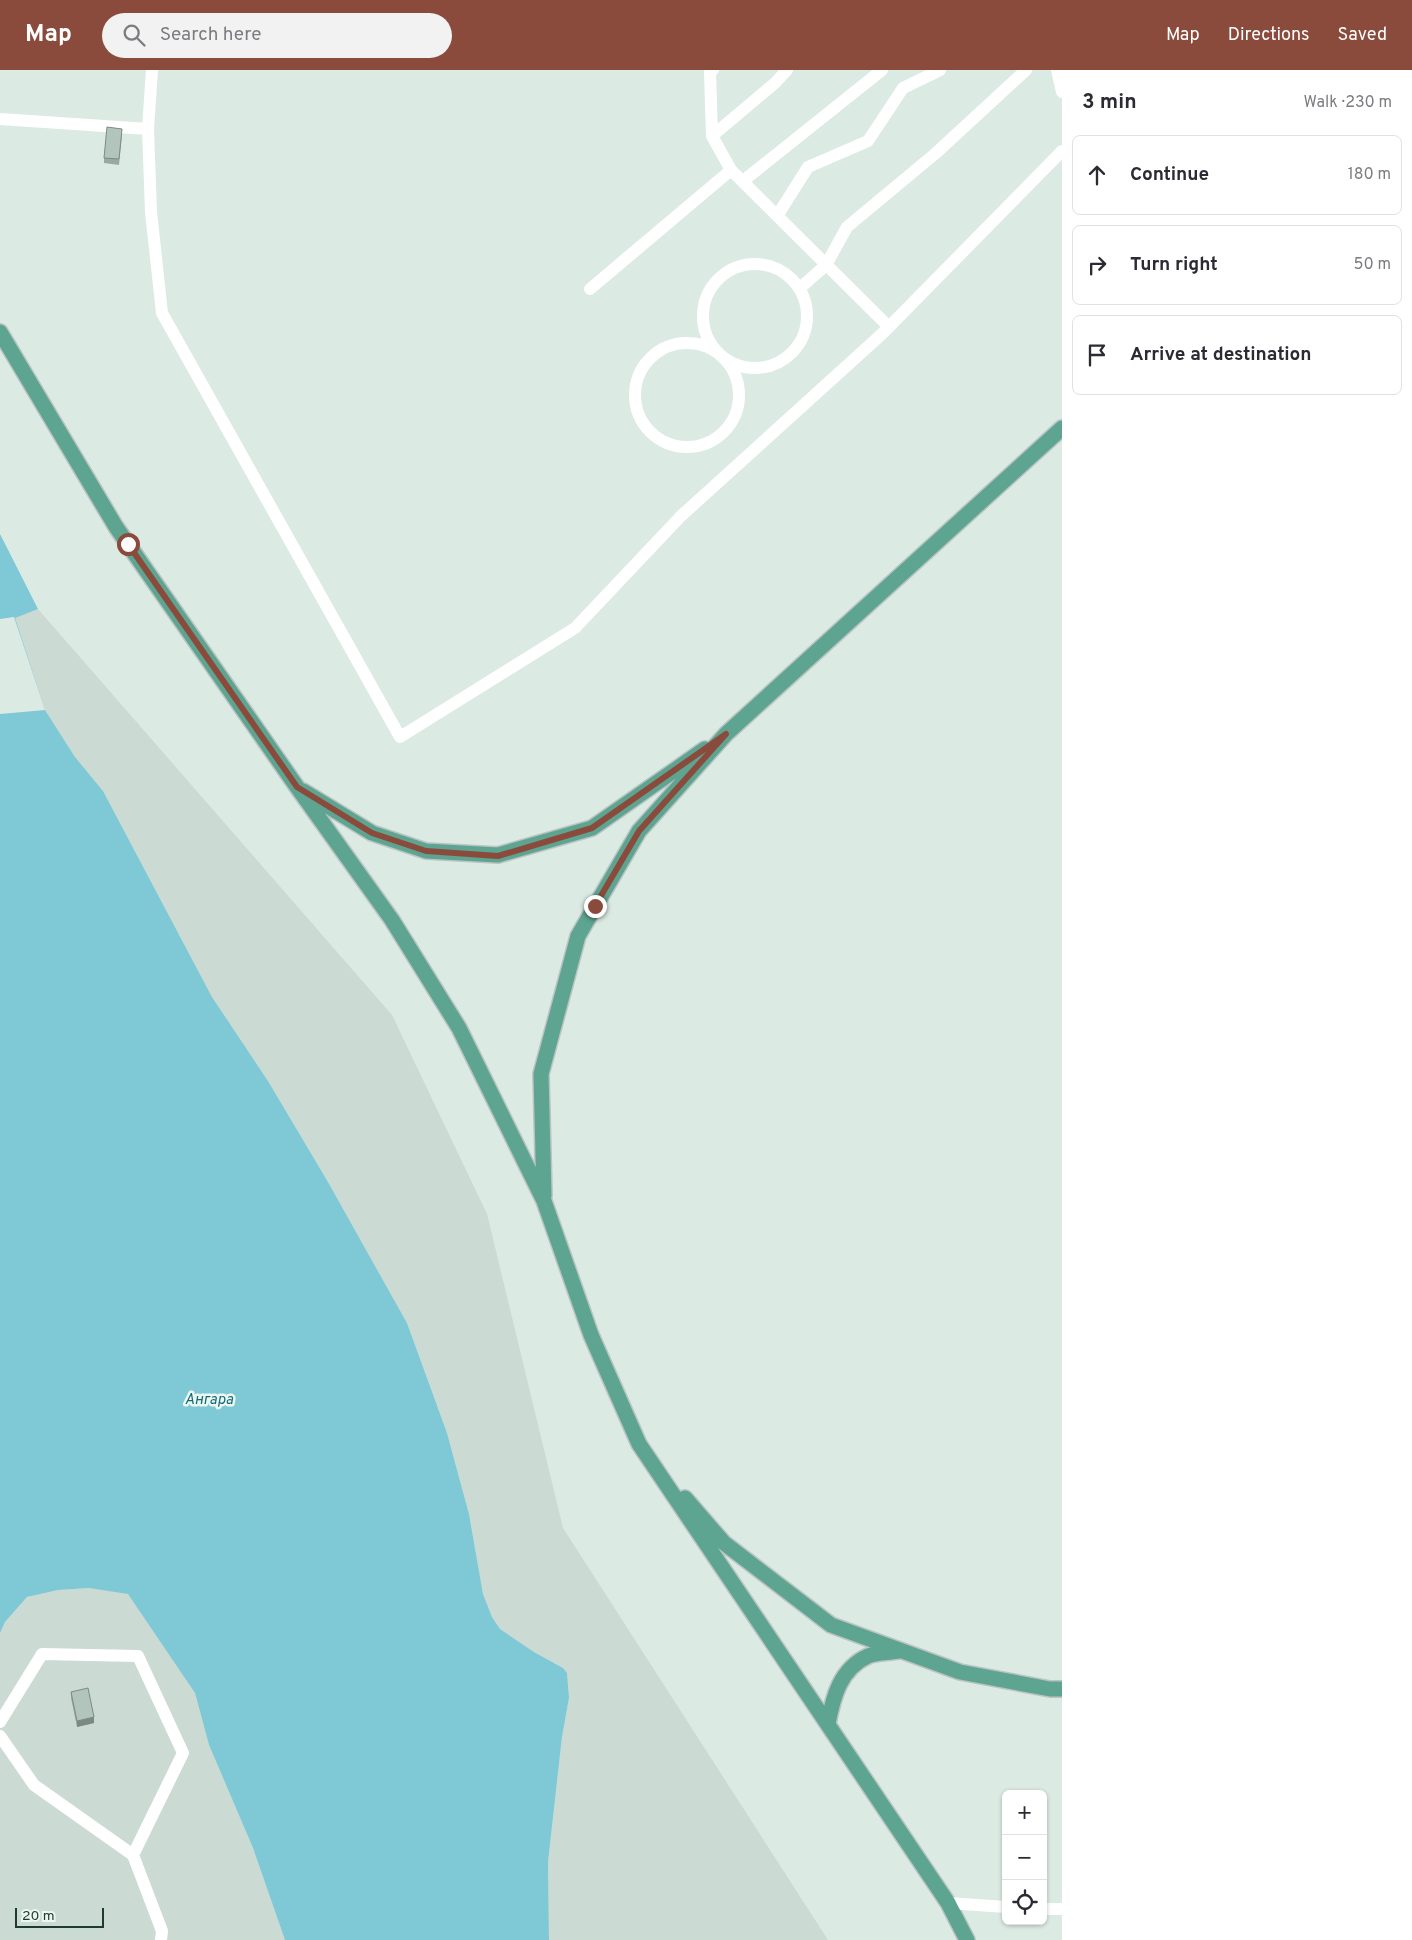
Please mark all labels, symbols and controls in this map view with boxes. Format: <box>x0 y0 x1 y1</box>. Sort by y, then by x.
search box <box>102 13 452 58</box>
text: Map <box>25 20 72 50</box>
icon: search <box>120 21 148 49</box>
text: Search here <box>160 23 261 47</box>
text: Map <box>1166 24 1200 47</box>
text: Directions <box>1228 24 1310 47</box>
text: Saved <box>1338 24 1387 47</box>
text: 3 min <box>1082 89 1137 116</box>
text: Walk · 230 m <box>1303 93 1392 113</box>
icon: ahead <box>1083 161 1111 189</box>
text: Continue <box>1130 163 1209 187</box>
text: 180 m <box>1348 165 1391 185</box>
icon: right <box>1083 251 1111 279</box>
text: Turn right <box>1130 253 1218 277</box>
text: 50 m <box>1354 255 1391 275</box>
icon: arrive <box>1083 341 1111 369</box>
text: Arrive at destination <box>1130 343 1311 367</box>
route start <box>117 533 140 556</box>
route end <box>584 895 607 918</box>
water label: Ангара <box>185 1391 233 1410</box>
map controls <box>1002 1790 1047 1925</box>
button: + <box>1002 1790 1047 1835</box>
button: − <box>1002 1835 1047 1880</box>
button: locate <box>1002 1880 1047 1925</box>
scale bar <box>15 1905 104 1928</box>
text: 20 m <box>22 1908 55 1925</box>

